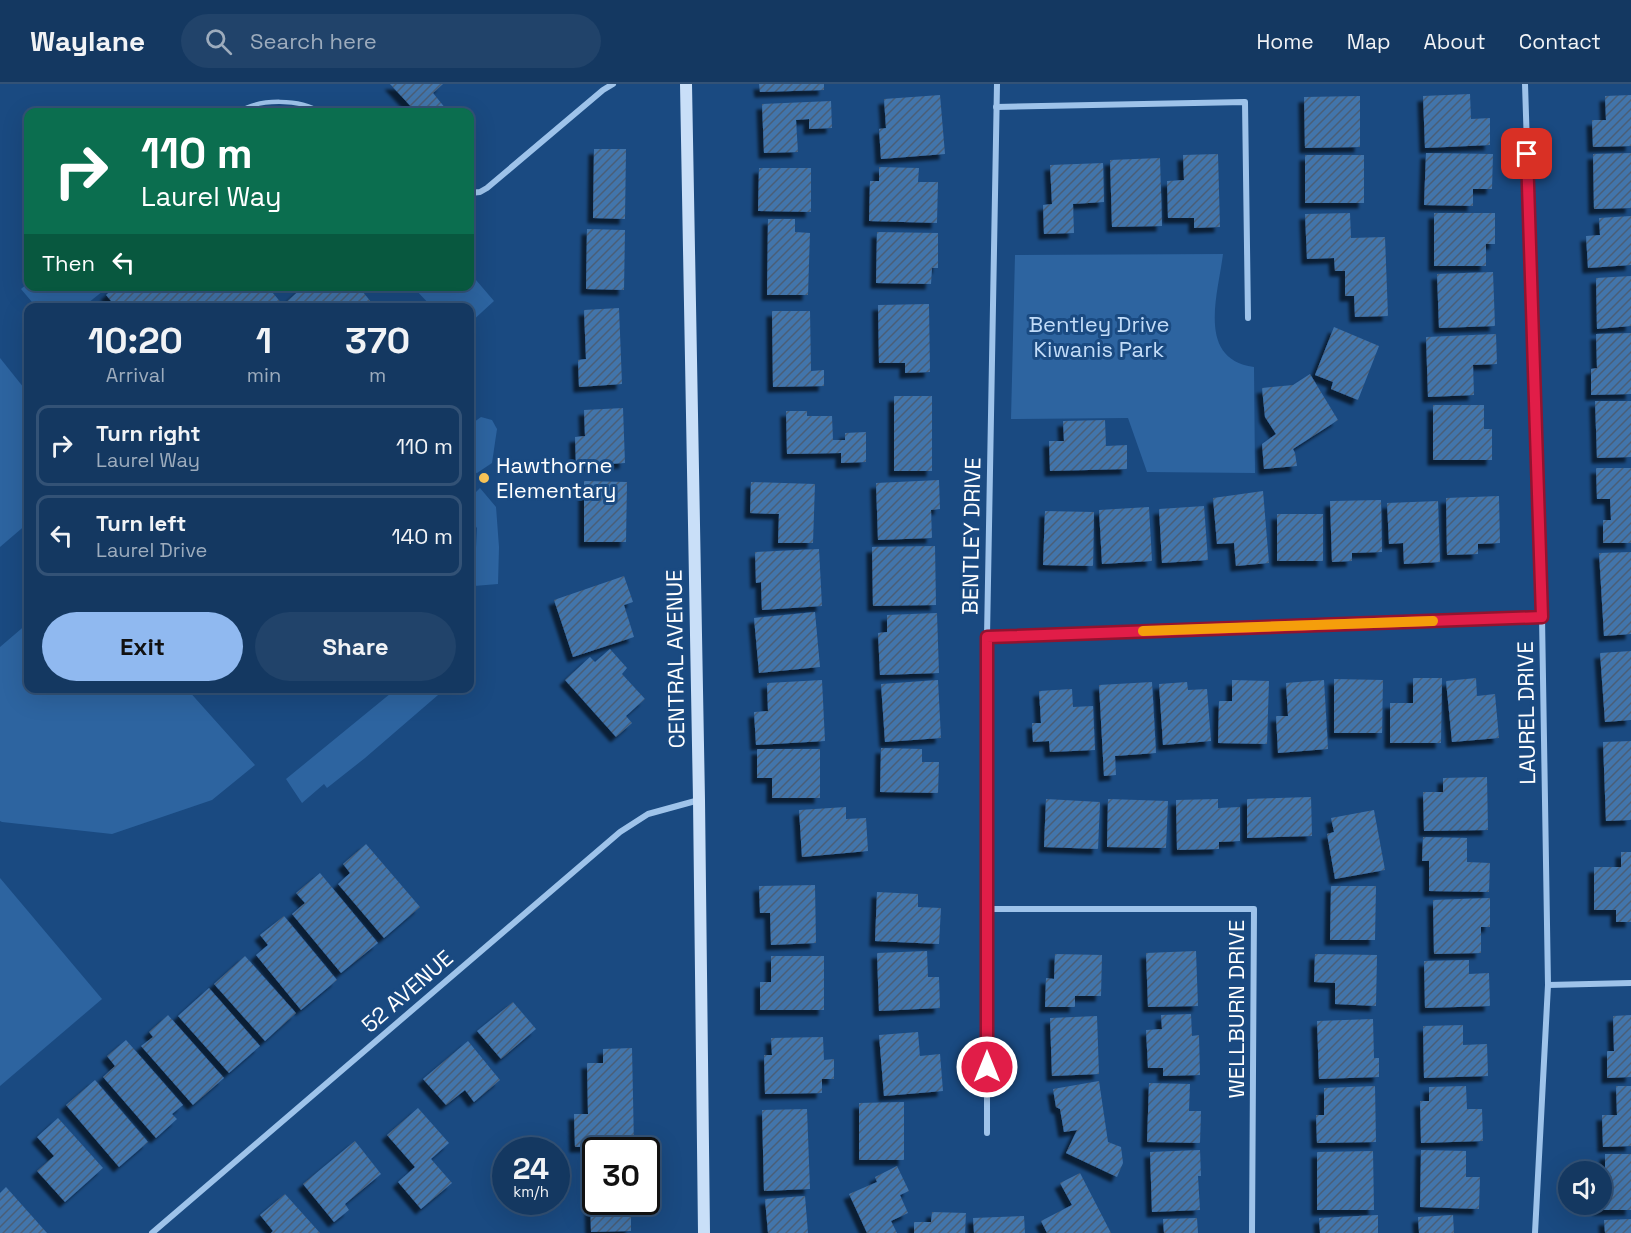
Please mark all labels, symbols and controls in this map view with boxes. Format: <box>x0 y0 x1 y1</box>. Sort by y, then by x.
search box <box>181 14 601 68</box>
text: Waylane <box>30 23 145 59</box>
icon: search <box>202 25 235 58</box>
text: Search here <box>250 27 377 55</box>
text: Home <box>1256 28 1314 55</box>
text: Map <box>1347 28 1391 55</box>
text: About <box>1424 28 1486 55</box>
text: Contact <box>1519 28 1601 55</box>
text: 110 m <box>141 127 253 180</box>
pin <box>1501 128 1552 179</box>
icon: right <box>42 132 120 210</box>
icon: arrive <box>1510 137 1543 170</box>
text: Laurel Way <box>141 179 282 214</box>
icon: left <box>107 246 140 279</box>
text: Then <box>42 249 95 277</box>
park label: Bentley Drive Kiwanis Park <box>1028 310 1170 363</box>
text: 10:20 <box>88 318 183 364</box>
text: 1 <box>256 318 272 364</box>
text: 370 <box>345 318 410 364</box>
text: Arrival <box>106 362 165 388</box>
text: min <box>247 362 281 388</box>
text: m <box>369 362 386 388</box>
text: Turn right <box>96 419 201 447</box>
icon: right <box>45 429 78 462</box>
text: 110 m <box>396 432 453 460</box>
text: Laurel Way <box>96 447 200 473</box>
place label: Hawthorne Elementary <box>496 451 616 504</box>
street label: BENTLEY DRIVE <box>956 457 986 615</box>
marker: Hawthorne Elementary <box>477 471 491 485</box>
text: Turn left <box>96 509 186 537</box>
icon: left <box>45 519 78 552</box>
text: 140 m <box>391 522 453 550</box>
text: Laurel Drive <box>96 537 207 563</box>
street label: CENTRAL AVENUE <box>659 569 691 749</box>
button: Exit <box>42 612 243 681</box>
button: Share <box>255 612 456 681</box>
street label: LAUREL DRIVE <box>1511 641 1541 785</box>
street label: WELLBURN DRIVE <box>1222 920 1250 1098</box>
street label: 52 AVENUE <box>356 944 458 1038</box>
position arrow <box>955 1035 1019 1099</box>
speed limit sign: 30 <box>582 1137 660 1215</box>
text: 24 <box>513 1149 549 1188</box>
map controls <box>1558 1161 1612 1215</box>
button: sound <box>1558 1161 1612 1215</box>
text: km/h <box>513 1182 549 1201</box>

